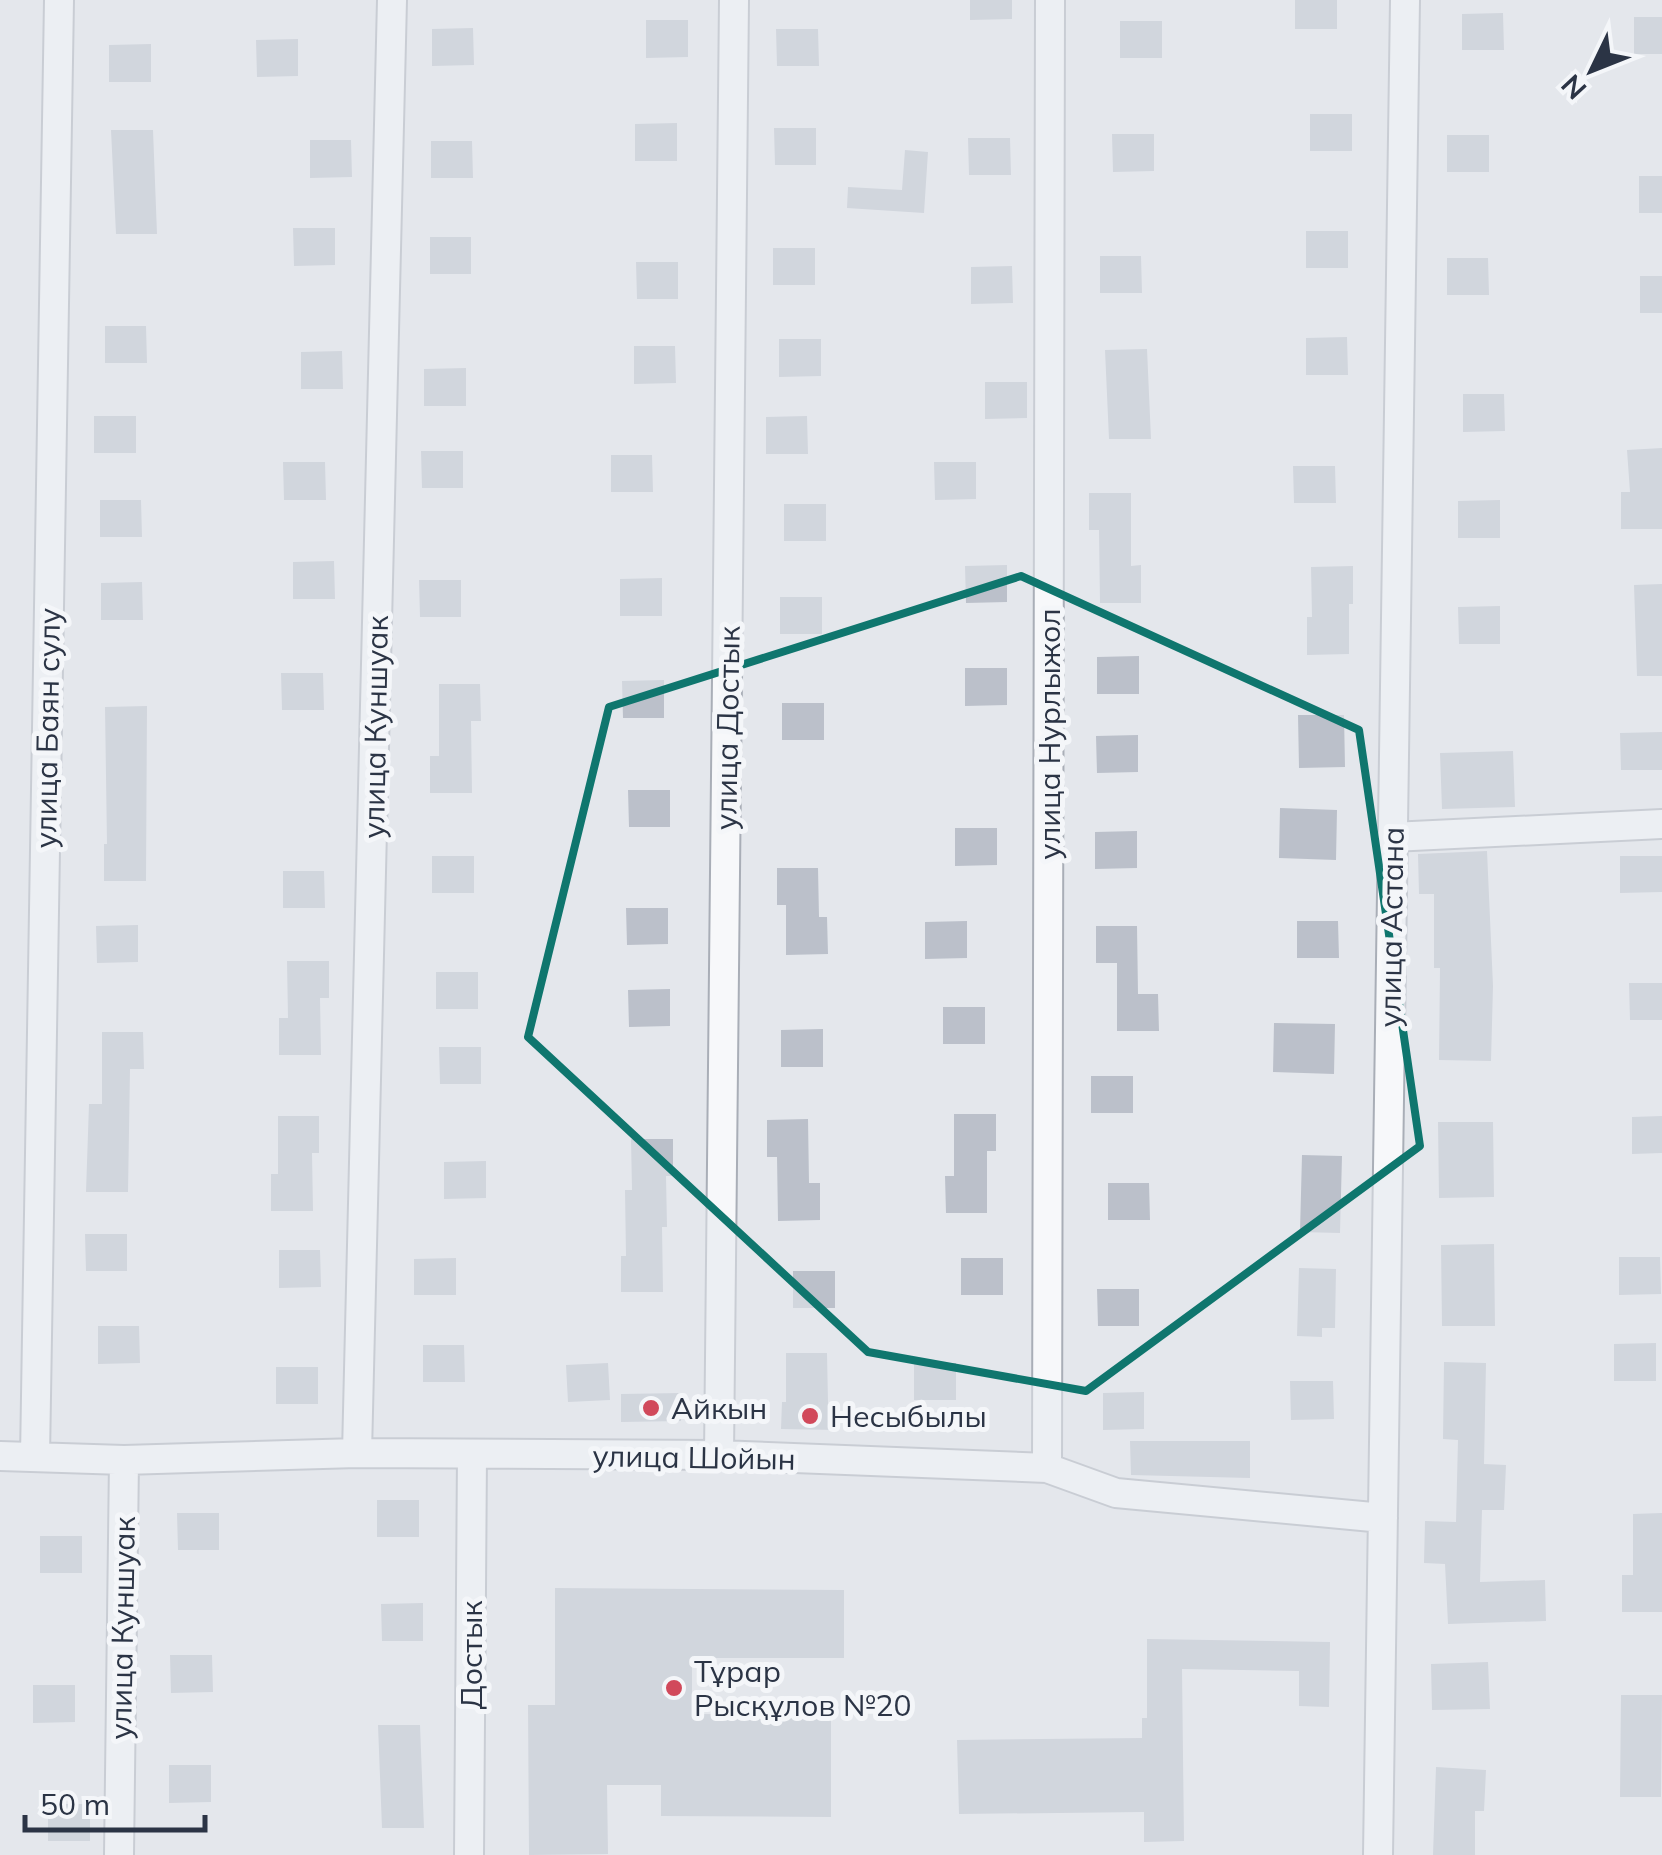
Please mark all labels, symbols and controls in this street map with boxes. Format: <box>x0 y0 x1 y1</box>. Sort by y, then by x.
north arrow <box>1542 20 1642 120</box>
text: N <box>1553 68 1593 107</box>
street label: улица Баян сулу <box>26 607 68 849</box>
street label: улица Нурлыжол <box>1030 608 1068 860</box>
street label: улица Куншуак <box>354 614 396 839</box>
street label: улица Достык <box>706 625 748 830</box>
street label: улица Астана <box>1370 826 1412 1028</box>
place label: Айкын <box>671 1389 767 1427</box>
marker: Айкын <box>640 1397 662 1419</box>
place label: Несыбылы <box>830 1397 987 1435</box>
marker: Несыбылы <box>799 1405 821 1427</box>
street label: улица Шойын <box>592 1436 796 1478</box>
street label: улица Куншуак <box>101 1515 143 1740</box>
street label: Достык <box>452 1600 490 1709</box>
place label: Тұрар Рысқұлов №20 <box>694 1652 912 1724</box>
marker: Тұрар Рысқұлов №20 <box>663 1677 685 1699</box>
scale bar <box>25 1770 205 1832</box>
text: 50 m <box>40 1785 110 1823</box>

